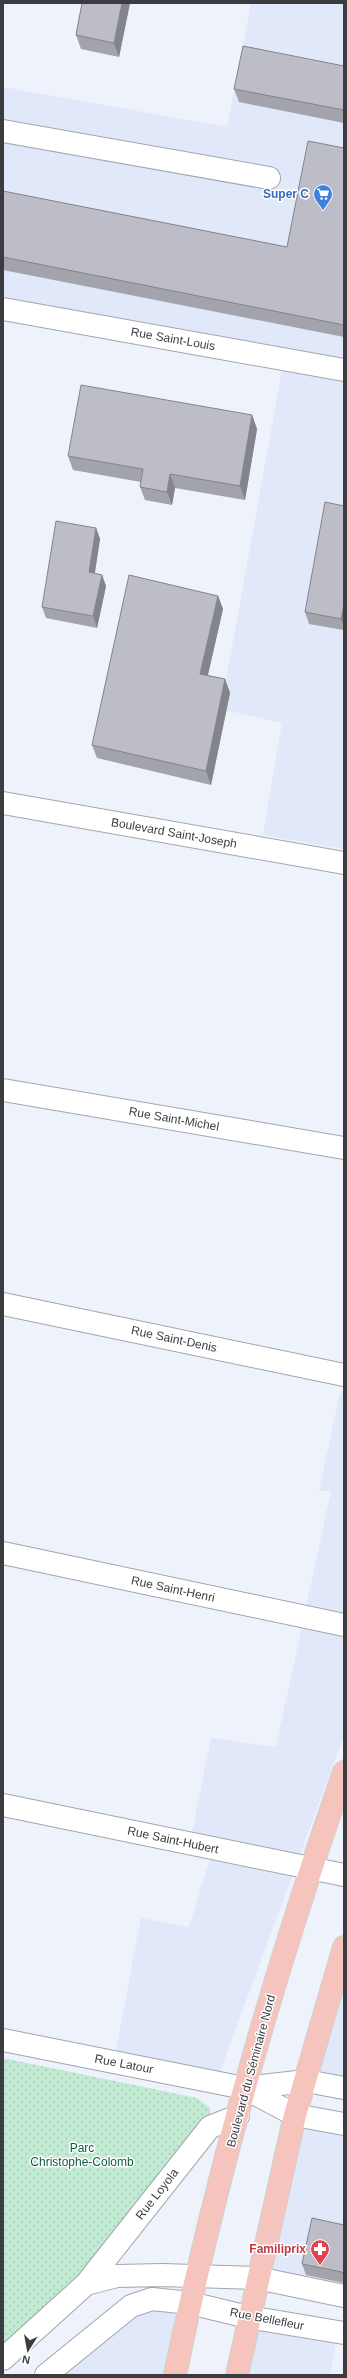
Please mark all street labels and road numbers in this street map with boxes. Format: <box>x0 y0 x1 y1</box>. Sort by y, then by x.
street label: Rue Saint-Louis <box>130 325 216 353</box>
street label: Boulevard Saint-Joseph <box>110 815 238 851</box>
street label: Rue Saint-Michel <box>128 1104 220 1134</box>
street label: Rue Saint-Denis <box>130 1323 218 1355</box>
street label: Rue Saint-Henri <box>130 1573 216 1605</box>
street label: Rue Saint-Hubert <box>126 1824 220 1857</box>
street label: Boulevard du Séminaire Nord <box>224 1993 278 2149</box>
street label: Rue Latour <box>94 2051 154 2077</box>
street label: Rue Loyola <box>133 2166 181 2222</box>
street label: Rue Bellefleur <box>229 2305 305 2333</box>

